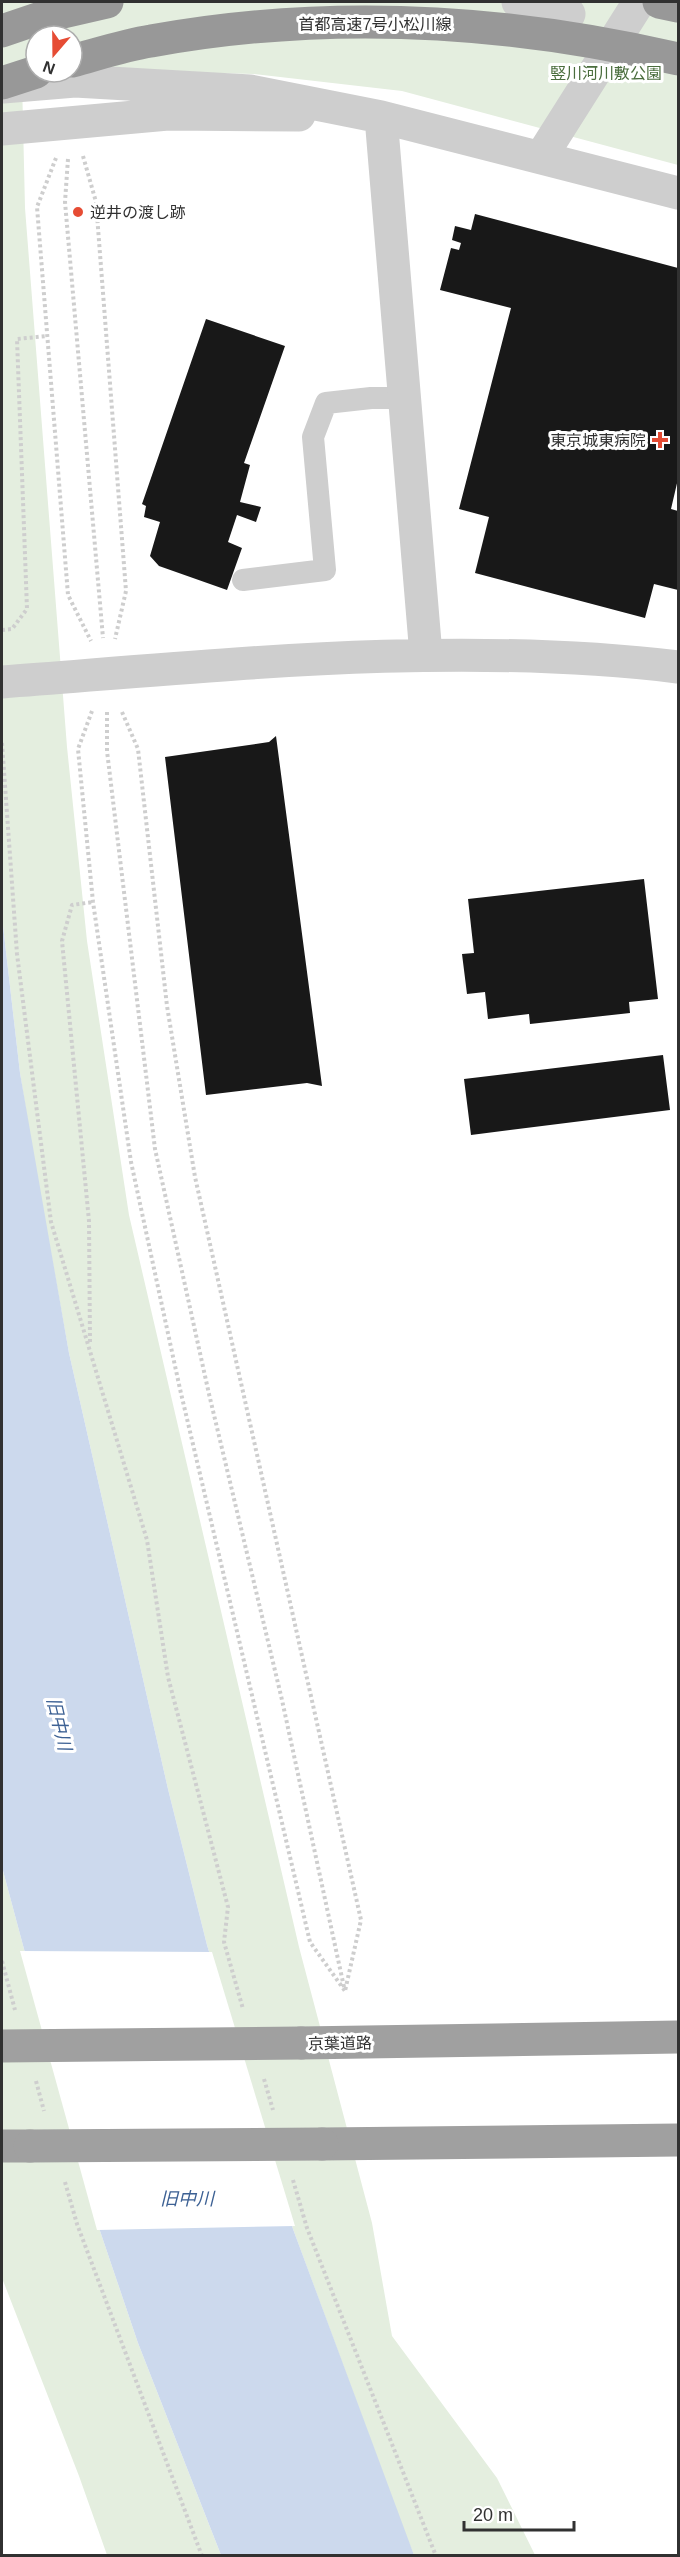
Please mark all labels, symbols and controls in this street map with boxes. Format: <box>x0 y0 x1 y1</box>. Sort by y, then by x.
street label: 首都高速7号小松川線 <box>299 16 451 33</box>
north arrow <box>24 24 84 84</box>
text: N <box>41 58 57 78</box>
park label: 竪川河川敷公園 <box>550 65 662 82</box>
place label: 逆井の渡し跡 <box>90 204 186 221</box>
marker: 逆井の渡し跡 <box>71 205 85 219</box>
marker: 東京城東病院 <box>651 431 669 449</box>
place label: 東京城東病院 <box>550 432 646 449</box>
water label: 旧中川 <box>43 1695 75 1755</box>
street label: 京葉道路 <box>308 2034 372 2053</box>
water label: 旧中川 <box>160 2189 216 2209</box>
scale bar <box>464 2494 574 2532</box>
text: 20 m <box>473 2505 513 2525</box>

